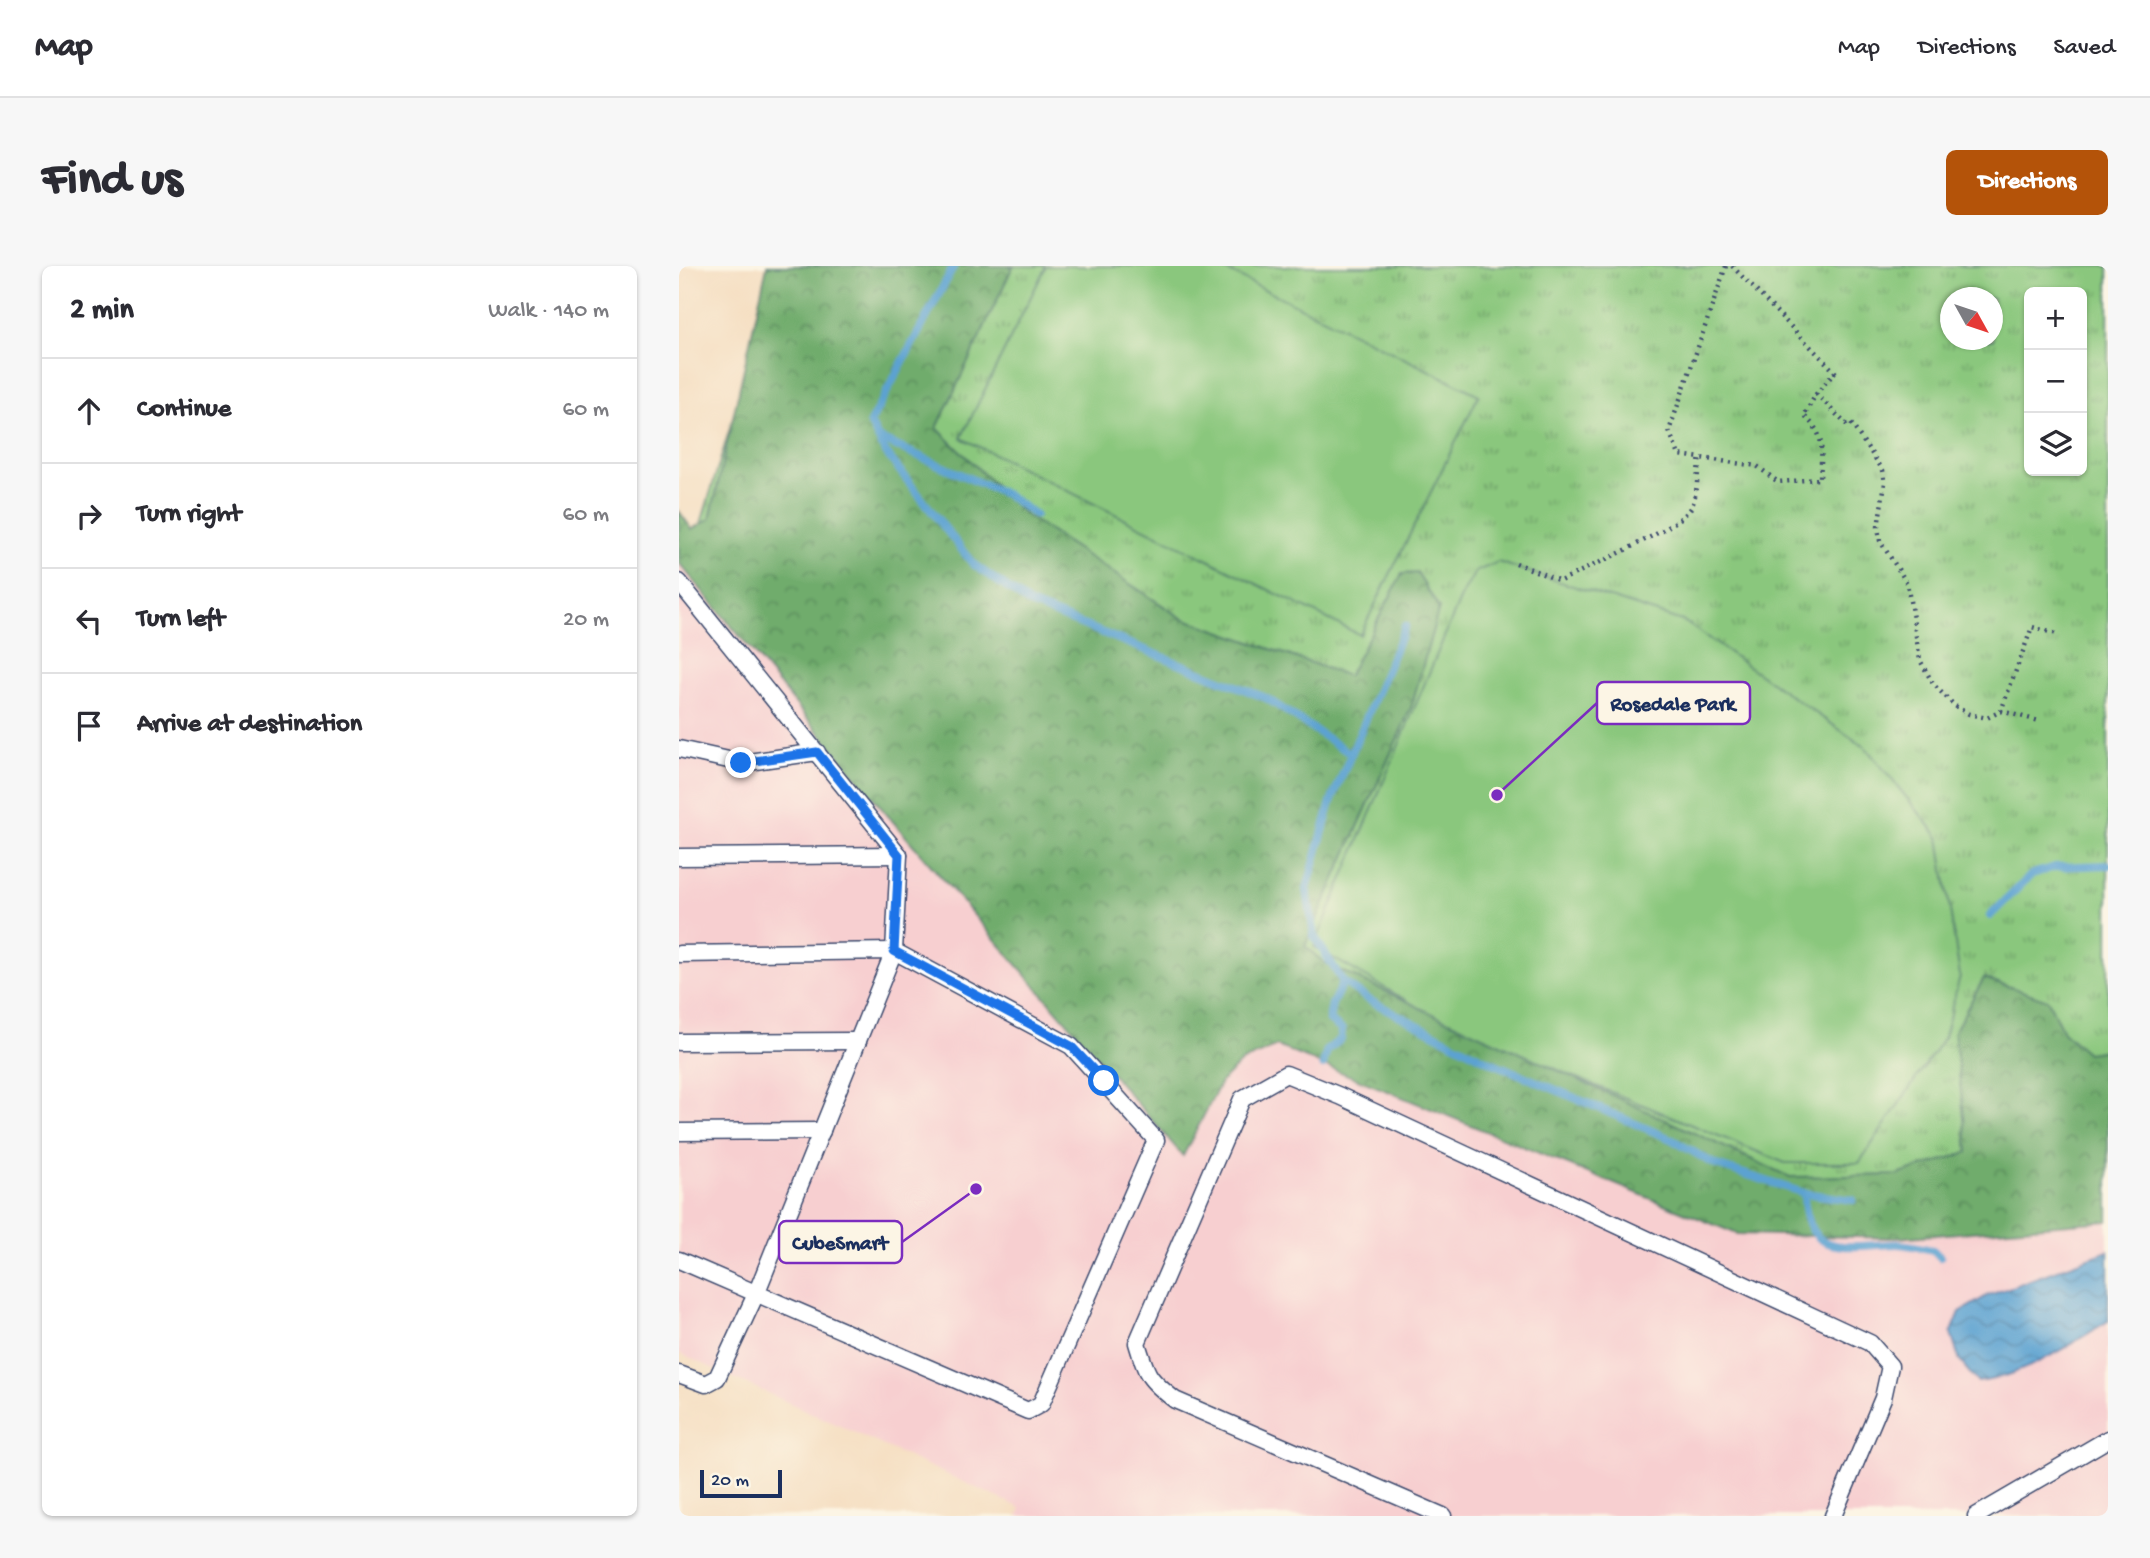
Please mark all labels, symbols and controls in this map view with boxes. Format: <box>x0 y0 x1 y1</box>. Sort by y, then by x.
text: Map <box>35 29 92 67</box>
text: Map <box>1838 34 1880 63</box>
text: Directions <box>1918 34 2016 63</box>
text: Saved <box>2054 34 2115 63</box>
button: Directions <box>1946 150 2108 215</box>
text: Find us <box>42 153 182 211</box>
north arrow <box>1940 287 2003 350</box>
map controls <box>2024 287 2087 476</box>
button: + <box>2024 287 2087 350</box>
text: 2 min <box>70 294 134 329</box>
text: Walk · 140 m <box>488 298 609 325</box>
button: − <box>2024 350 2087 413</box>
icon: ahead <box>70 392 108 430</box>
text: Continue <box>137 395 231 426</box>
text: 60 m <box>563 397 609 424</box>
button: layers <box>2024 413 2087 476</box>
icon: right <box>70 497 108 535</box>
text: Turn right <box>137 500 241 531</box>
text: 60 m <box>563 502 609 529</box>
icon: left <box>70 602 108 640</box>
text: Turn left <box>137 605 225 636</box>
text: 20 m <box>563 607 609 634</box>
callout: Rosedale Park <box>1597 682 1750 724</box>
text: Rosedale Park <box>1610 694 1738 719</box>
icon: arrive <box>70 707 108 745</box>
text: Arrive at destination <box>137 710 362 741</box>
route end <box>725 747 756 778</box>
route start <box>1088 1065 1119 1096</box>
callout: CubeSmart <box>779 1221 902 1263</box>
text: CubeSmart <box>791 1233 890 1258</box>
scale bar <box>700 1467 782 1499</box>
text: 20 m <box>711 1470 749 1493</box>

